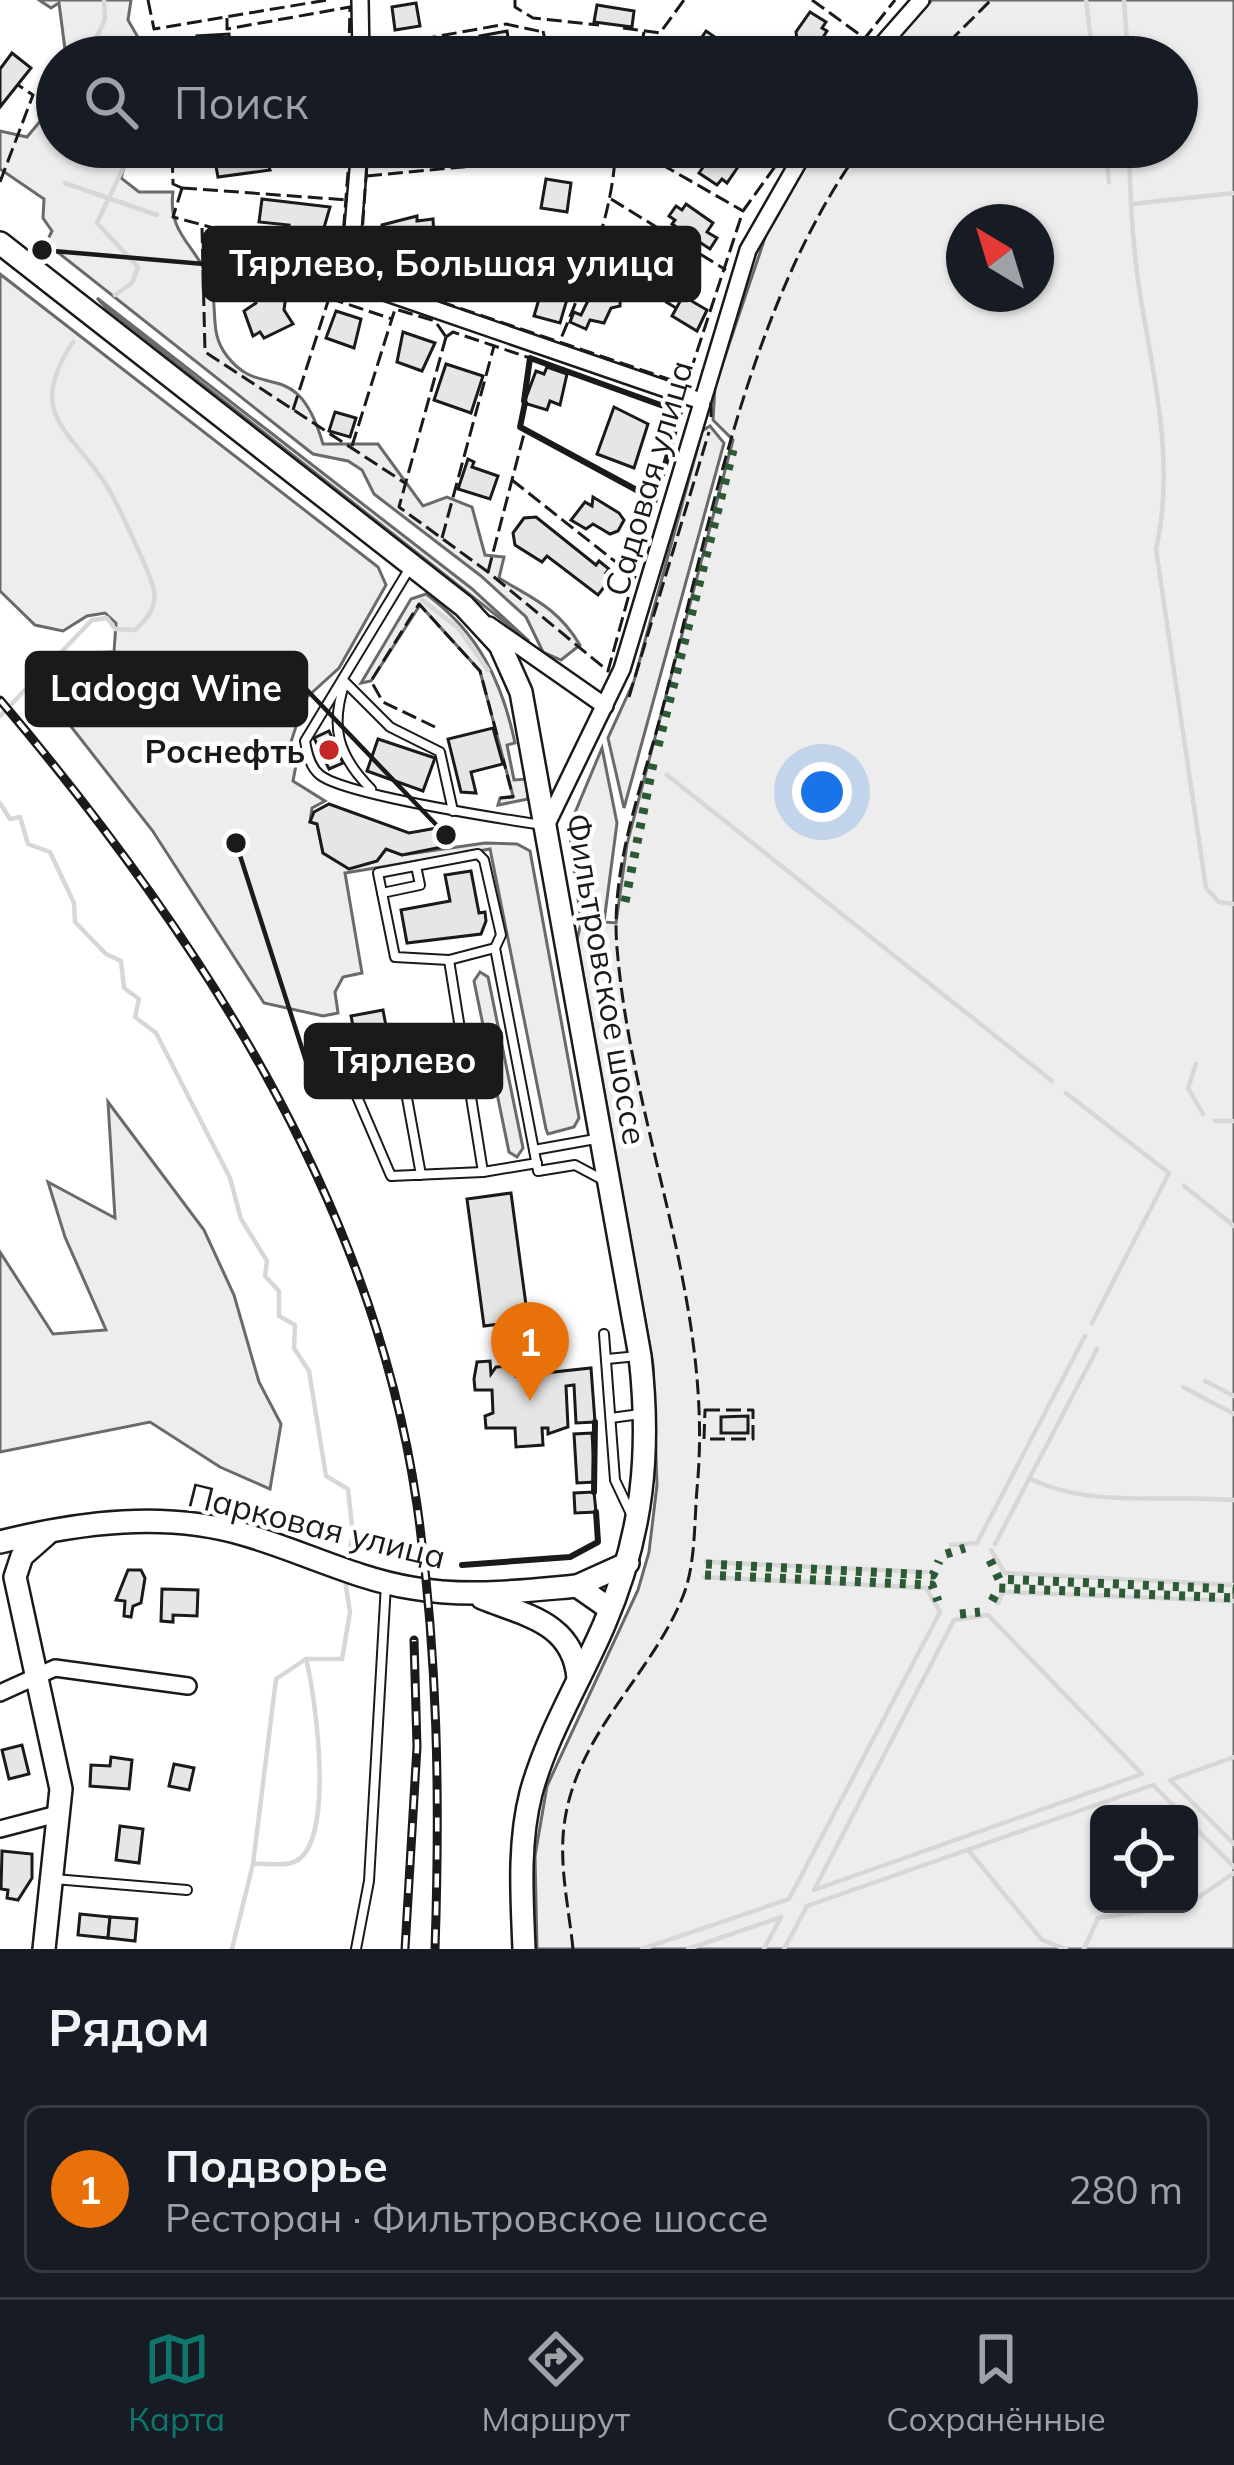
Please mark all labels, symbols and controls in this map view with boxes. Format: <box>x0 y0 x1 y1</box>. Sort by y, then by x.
search box <box>36 36 1198 168</box>
icon: search <box>78 69 144 135</box>
text: Поиск <box>174 74 308 130</box>
north arrow <box>946 204 1054 312</box>
callout: Тярлево, Большая улица <box>204 228 699 300</box>
text: Тярлево, Большая улица <box>229 240 675 285</box>
street label: Садовая улица <box>595 356 701 600</box>
callout: Ladoga Wine <box>27 653 306 725</box>
text: Ladoga Wine <box>50 665 282 710</box>
place label: Роснефть <box>145 730 305 771</box>
marker: Роснефть <box>316 737 342 763</box>
your location <box>792 762 852 822</box>
street label: Фильтровское шоссе <box>558 810 656 1148</box>
callout: Тярлево <box>306 1025 501 1097</box>
text: Тярлево <box>329 1037 477 1082</box>
pin: 1 <box>491 1302 569 1401</box>
street label: Парковая улица <box>184 1473 450 1577</box>
map controls <box>1090 1805 1198 1913</box>
button: locate <box>1090 1805 1198 1913</box>
text: Рядом <box>48 1995 210 2059</box>
text: Подворье <box>165 2137 388 2193</box>
text: 1 <box>78 2165 102 2214</box>
text: 280 m <box>1068 2165 1183 2214</box>
text: Ресторан · Фильтровское шоссе <box>165 2193 769 2242</box>
tab: Карта <box>128 2326 225 2439</box>
tab: Маршрут <box>482 2326 630 2439</box>
tab: Сохранённые <box>886 2326 1106 2439</box>

